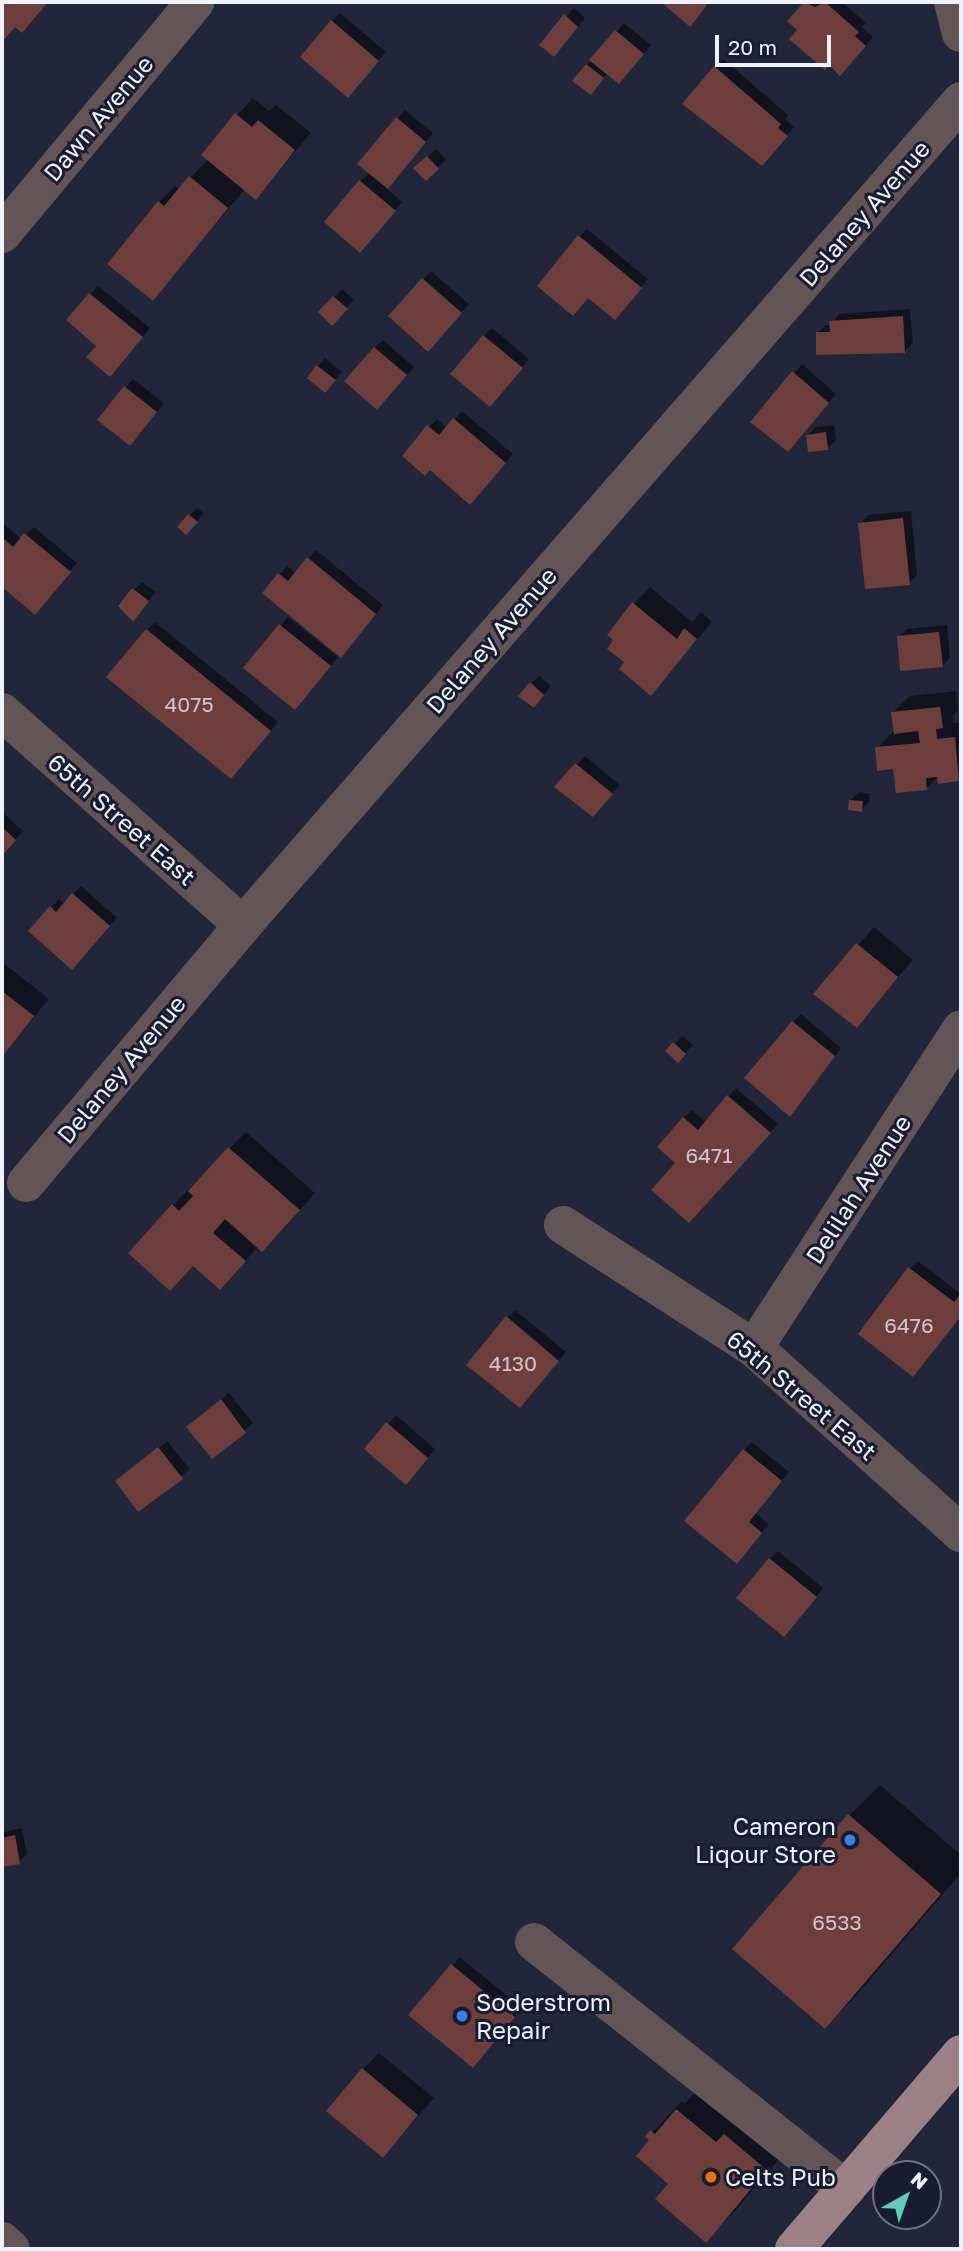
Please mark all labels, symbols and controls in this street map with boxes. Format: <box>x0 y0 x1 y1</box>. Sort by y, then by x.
scale bar <box>718 21 834 65</box>
text: 20 m <box>728 34 777 60</box>
street label: Dawn Avenue <box>37 49 159 187</box>
street label: Delaney Avenue <box>793 134 935 292</box>
street label: Delaney Avenue <box>420 561 562 719</box>
house number: 4075 <box>164 691 214 717</box>
street label: 65th Street East <box>42 747 202 891</box>
street label: Delaney Avenue <box>51 989 191 1149</box>
street label: Delilah Avenue <box>799 1109 917 1269</box>
house number: 6471 <box>686 1142 732 1168</box>
house number: 6476 <box>884 1312 934 1338</box>
street label: 65th Street East <box>721 1324 883 1466</box>
house number: 4130 <box>489 1350 537 1376</box>
place label: Cameron Liqour Store <box>695 1812 836 1868</box>
marker: Cameron Liqour Store <box>842 1832 858 1848</box>
house number: 6533 <box>812 1909 862 1935</box>
place label: Soderstrom Repair <box>476 1988 611 2044</box>
marker: Soderstrom Repair <box>454 2008 470 2024</box>
north arrow <box>872 2160 942 2230</box>
place label: Celts Pub <box>725 2163 836 2191</box>
text: N <box>907 2167 932 2194</box>
marker: Celts Pub <box>703 2169 719 2185</box>

